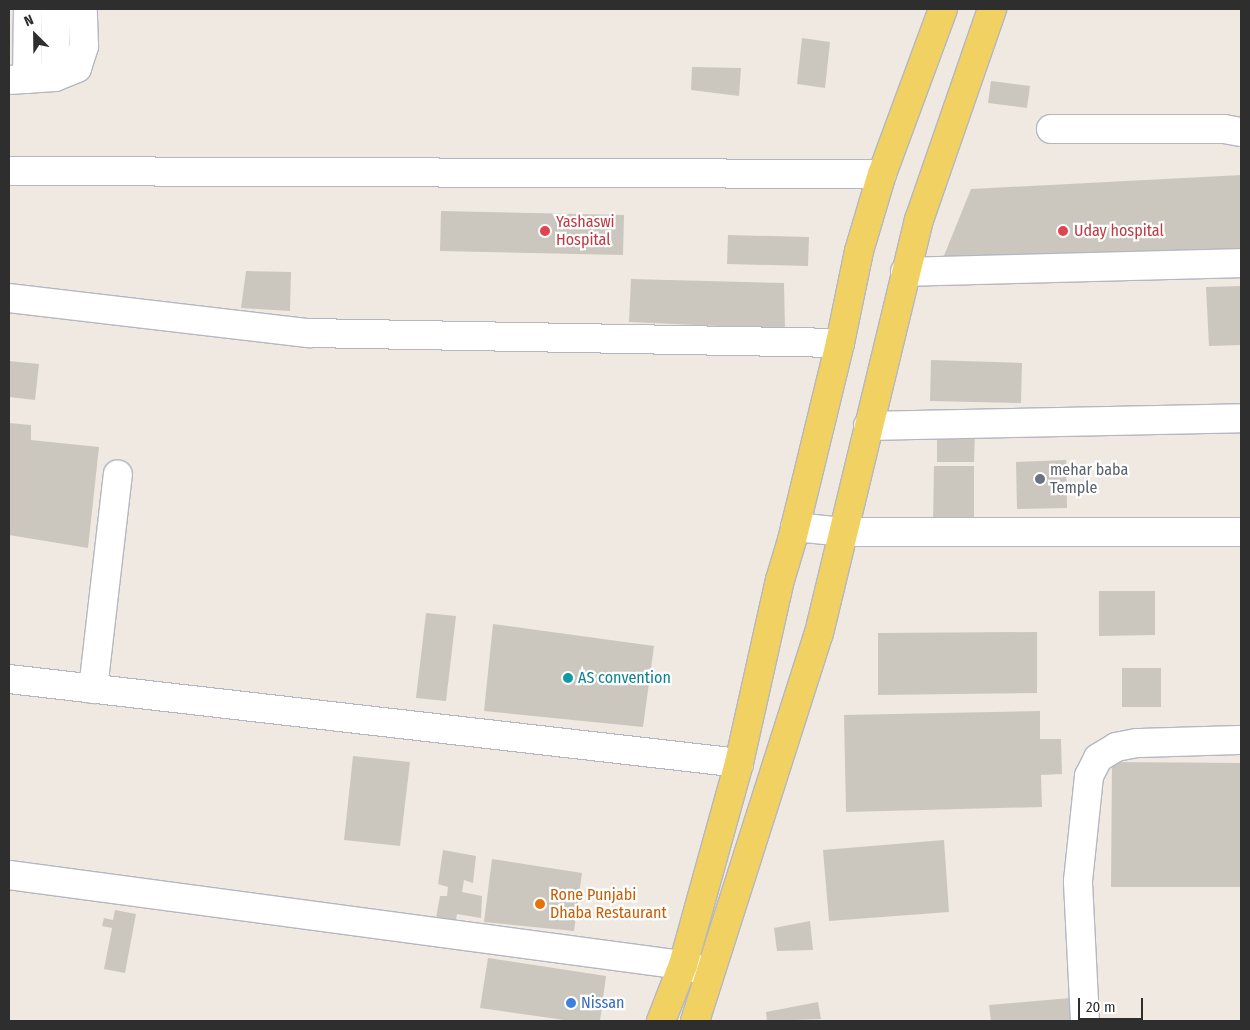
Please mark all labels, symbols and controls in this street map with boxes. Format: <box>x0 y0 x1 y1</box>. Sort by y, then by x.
north arrow <box>10 10 60 60</box>
text: N <box>22 11 36 30</box>
place label: Yashaswi Hospital <box>556 212 615 250</box>
place label: Uday hospital <box>1074 221 1164 241</box>
marker: Yashaswi Hospital <box>538 224 552 238</box>
marker: Uday hospital <box>1056 224 1070 238</box>
place label: mehar baba Temple <box>1050 460 1128 498</box>
marker: mehar baba Temple <box>1034 473 1046 485</box>
place label: AS convention <box>578 668 671 688</box>
marker: AS convention <box>562 672 574 684</box>
place label: Rone Punjabi Dhaba Restaurant <box>550 885 667 923</box>
marker: Rone Punjabi Dhaba Restaurant <box>534 898 546 910</box>
scale bar <box>1080 988 1145 1020</box>
place label: Nissan <box>581 993 624 1013</box>
marker: Nissan <box>565 997 577 1009</box>
text: 20 m <box>1086 998 1116 1016</box>

